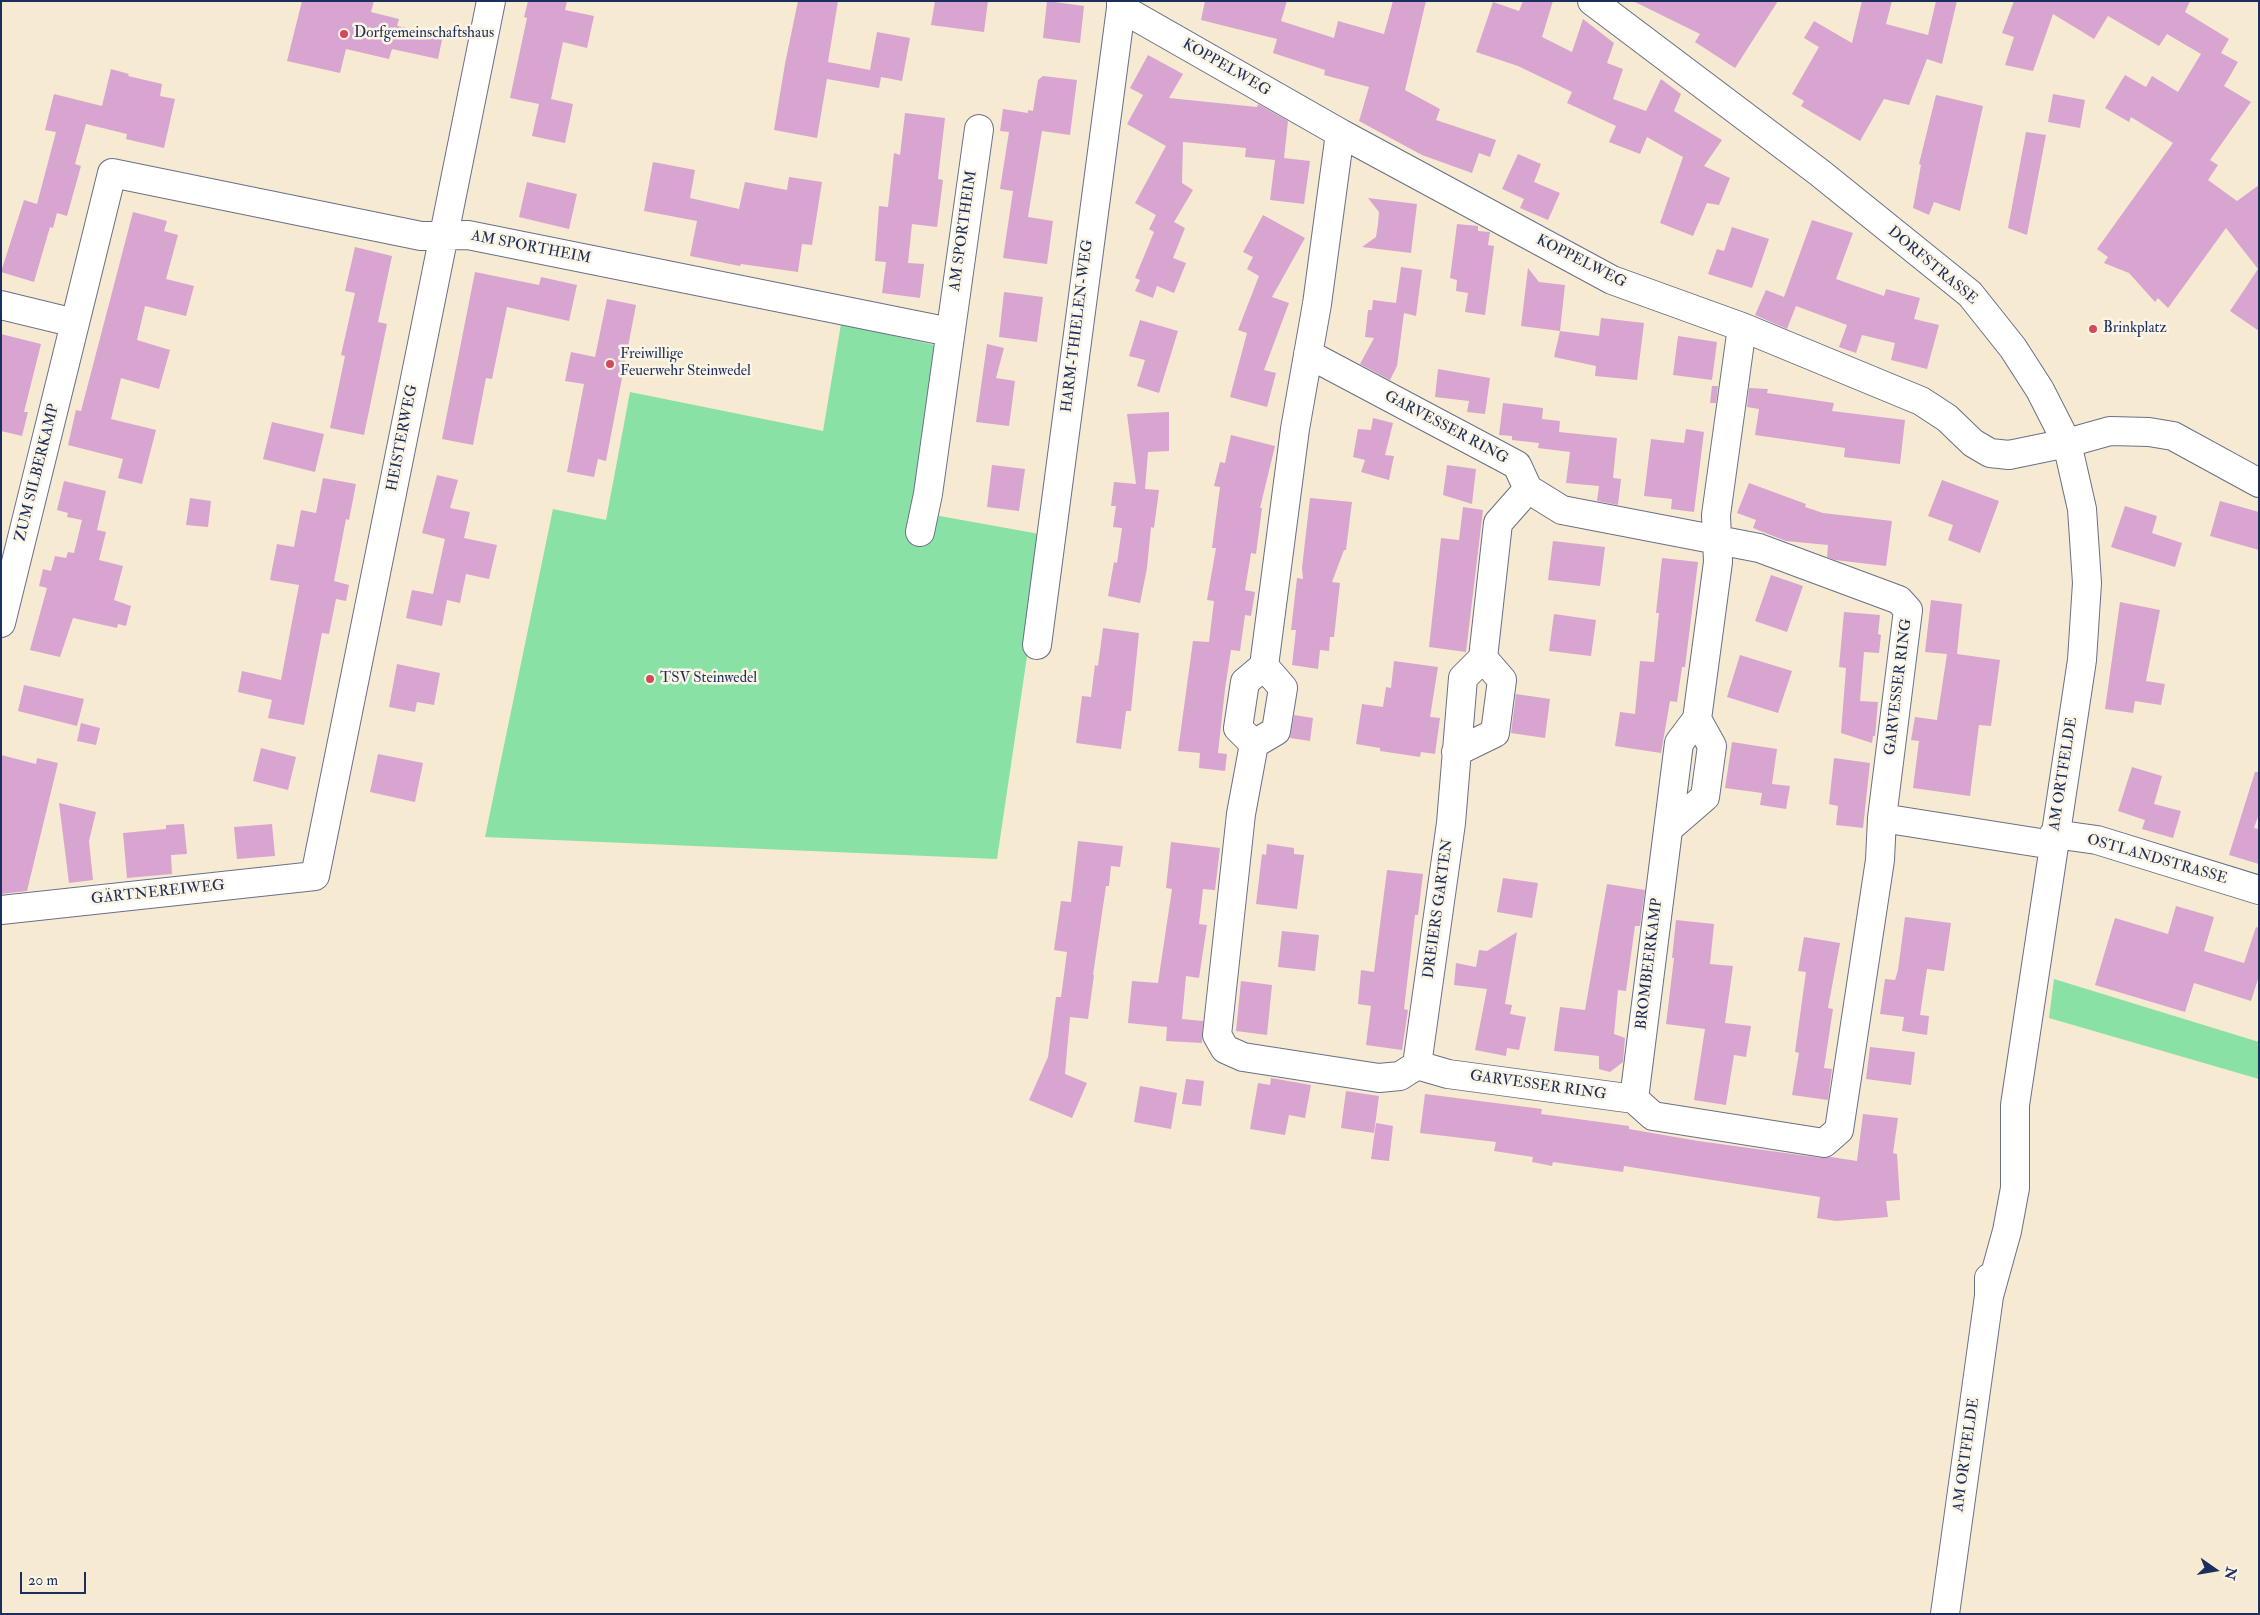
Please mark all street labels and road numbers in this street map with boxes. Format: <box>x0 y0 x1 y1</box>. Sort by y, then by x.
street label: KOPPELWEG <box>1179 36 1273 100</box>
street label: AM SPORTHEIM <box>947 170 981 292</box>
street label: DORFSTRASSE <box>1883 223 1981 309</box>
street label: AM SPORTHEIM <box>470 228 592 268</box>
street label: KOPPELWEG <box>1533 232 1629 292</box>
street label: HARM-THIELEN-WEG <box>1058 239 1098 413</box>
street label: HEISTERWEG <box>384 383 422 493</box>
street label: GARVESSER RING <box>1381 388 1511 468</box>
street label: ZUM SILBERKAMP <box>12 402 64 544</box>
street label: GARVESSER RING <box>1882 618 1916 756</box>
street label: AM ORTFELDE <box>2046 716 2082 832</box>
street label: OSTLANDSTRASSE <box>2085 831 2229 889</box>
street label: DREIERS GARTEN <box>1420 838 1458 980</box>
street label: GÄRTNEREIWEG <box>90 877 226 909</box>
street label: BROMBEERKAMP <box>1633 897 1667 1031</box>
street label: GARVESSER RING <box>1469 1068 1607 1104</box>
street label: AM ORTFELDE <box>1950 1397 1984 1513</box>

